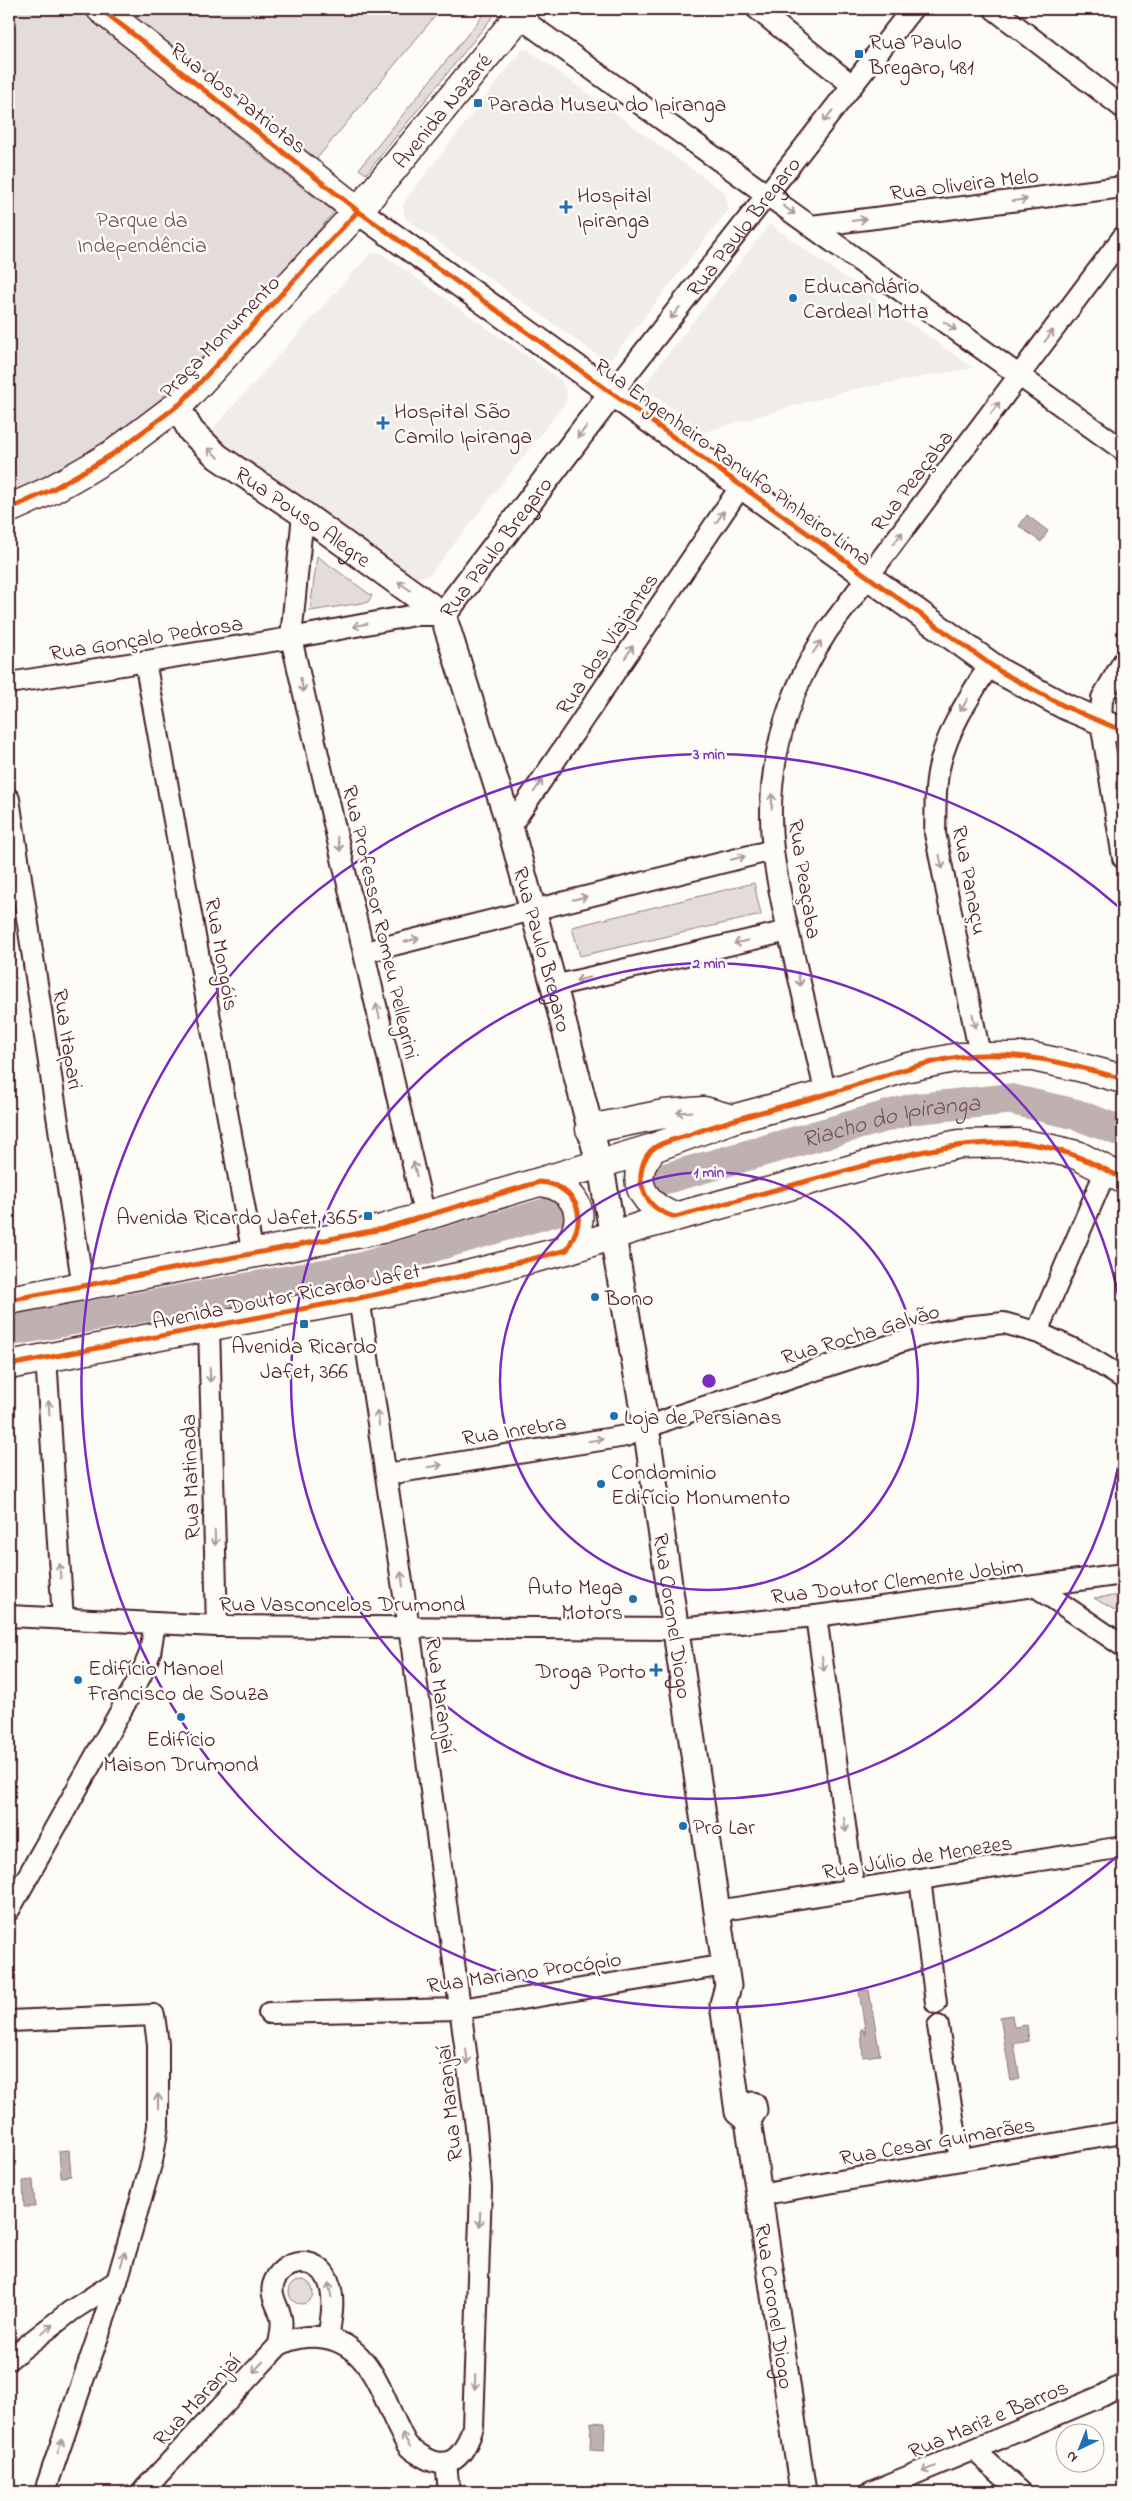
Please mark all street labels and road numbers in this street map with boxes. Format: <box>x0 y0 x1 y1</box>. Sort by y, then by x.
street label: Rua dos Patriotas <box>162 36 312 163</box>
street label: Avenida Nazaré <box>386 47 501 177</box>
street label: Rua Paulo Bregaro <box>680 151 810 305</box>
street label: Rua Oliveira Melo <box>888 161 1041 211</box>
street label: Praça Monumento <box>153 269 289 407</box>
street label: Rua Engenheiro Ranulfo Pinheiro Lima <box>586 351 878 576</box>
street label: Rua Peaçaba <box>864 424 962 540</box>
street label: Rua Pouso Alegre <box>227 460 377 577</box>
street label: Rua Paulo Bregaro <box>433 471 562 626</box>
street label: Rua dos Viajantes <box>549 567 668 722</box>
street label: Rua Gonçalo Pedrosa <box>47 609 245 671</box>
street label: Rua Professor Romeu Pellegrini <box>331 782 426 1063</box>
street label: Rua Peaçaba <box>778 818 828 941</box>
street label: Rua Panaçu <box>942 823 994 938</box>
street label: Rua Paulo Bregaro <box>503 864 578 1036</box>
street label: Rua Mongóis <box>193 896 246 1014</box>
street label: Rua Itapari <box>42 987 90 1092</box>
street label: Avenida Doutor Ricardo Jafet <box>150 1256 424 1340</box>
street label: Rua Rocha Galvão <box>778 1297 944 1375</box>
street label: Rua Inrebra <box>460 1408 569 1456</box>
street label: Rua Matinada <box>174 1414 210 1540</box>
street label: Rua Coronel Diogo <box>643 1531 699 1701</box>
street label: Rua Doutor Clemente Jobim <box>770 1552 1025 1614</box>
street label: Rua Vasconcelos Drumond <box>219 1590 465 1622</box>
street label: Rua Maranjaí <box>415 1635 463 1756</box>
street label: Rua Júlio de Menezes <box>820 1828 1015 1890</box>
street label: Rua Mariano Procópio <box>425 1944 624 2003</box>
street label: Rua Maranjaí <box>429 2043 473 2163</box>
street label: Rua Cesar Guimarães <box>837 2110 1038 2176</box>
street label: Rua Coronel Diogo <box>745 2222 801 2391</box>
street label: Rua Maranjaí <box>147 2347 250 2455</box>
street label: Rua Mariz e Barros <box>904 2373 1074 2469</box>

